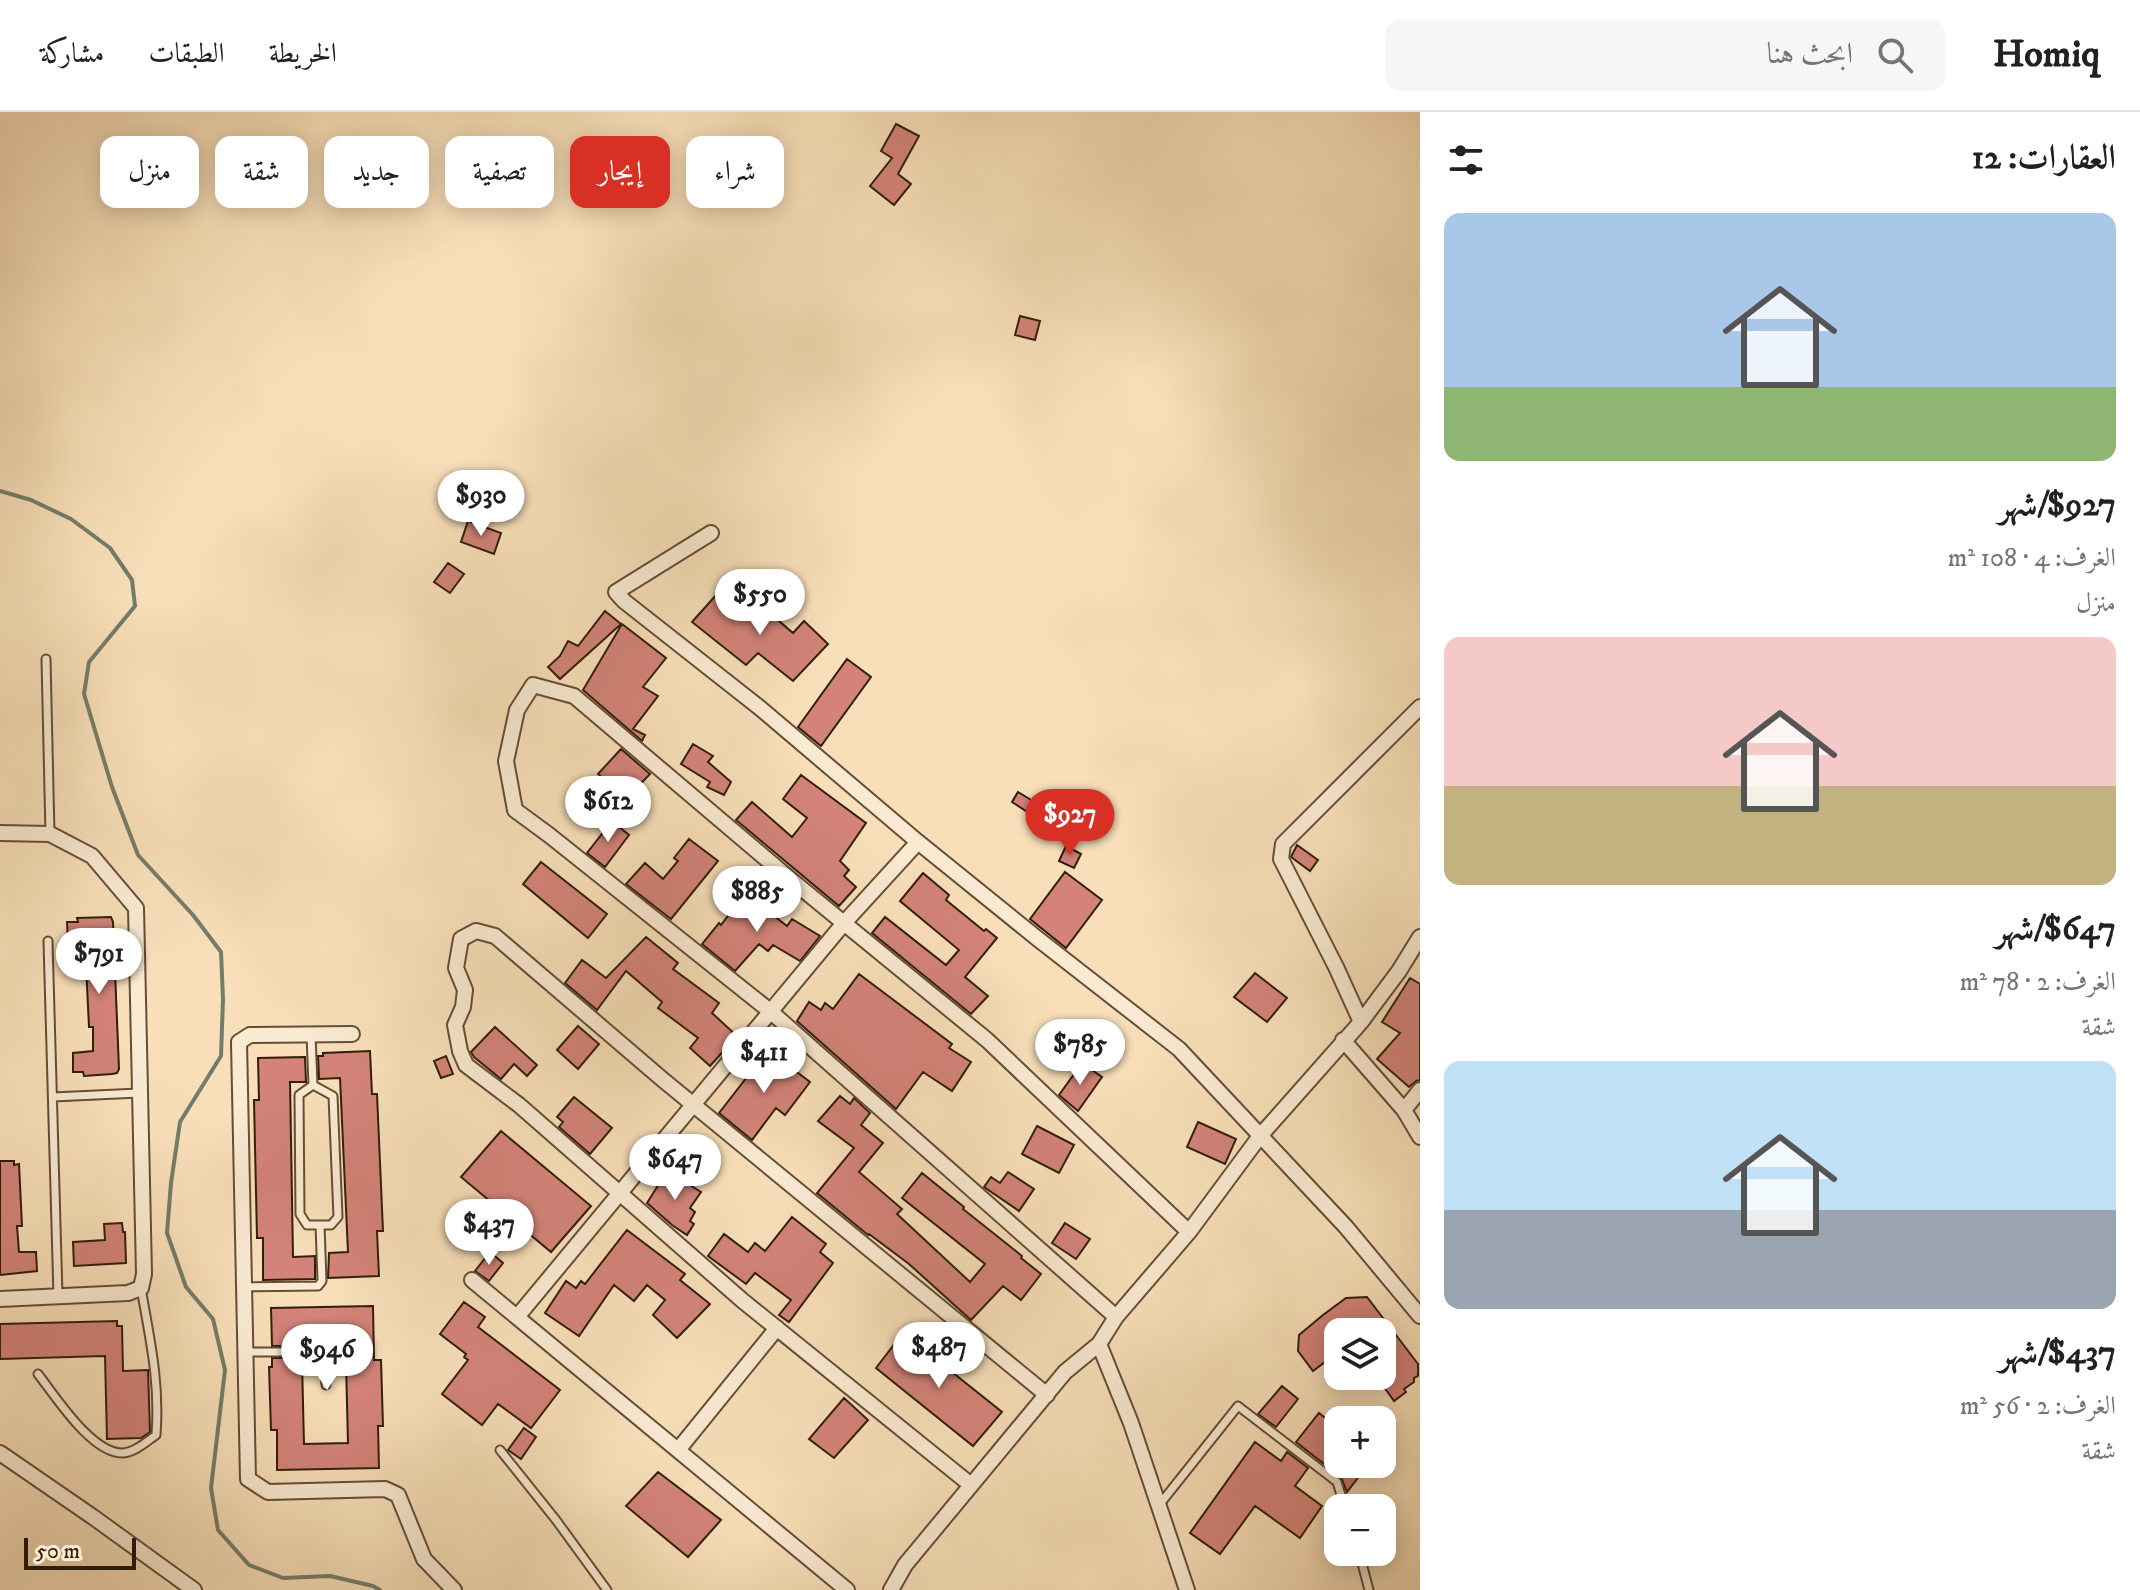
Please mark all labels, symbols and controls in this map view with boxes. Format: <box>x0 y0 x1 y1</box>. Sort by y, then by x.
search box <box>1385 19 1945 91</box>
text: Homiq <box>1993 31 2100 79</box>
icon: search <box>1873 33 1917 77</box>
text: مشاركة <box>40 36 104 71</box>
text: الطبقات <box>148 36 225 71</box>
text: الخريطة <box>269 36 337 71</box>
text: ابحث هنا <box>1767 36 1853 73</box>
chip: منزل <box>100 136 199 208</box>
chip: شقة <box>215 136 308 208</box>
chip: جديد <box>324 136 429 208</box>
chip: تصفية <box>445 136 554 208</box>
chip: إيجار <box>570 136 670 208</box>
chip: شراء <box>686 136 784 208</box>
text: العقارات: 12 <box>1972 137 2116 179</box>
icon: filters <box>1444 138 1488 182</box>
icon: home <box>1708 265 1852 409</box>
pin: $930 <box>434 470 528 538</box>
text: $930 <box>456 479 506 512</box>
text: $927/شهر <box>1998 484 2116 526</box>
text: الغرف: 4 · 108 m² <box>1948 542 2116 575</box>
pin: $550 <box>713 569 807 637</box>
text: $550 <box>733 578 787 611</box>
text: منزل <box>2076 587 2116 620</box>
icon: home <box>1708 689 1852 833</box>
pin: $612 <box>561 776 655 844</box>
text: $612 <box>583 785 633 818</box>
pin: $927 <box>1023 789 1117 857</box>
text: $927 <box>1043 798 1097 831</box>
pin: $885 <box>710 866 804 934</box>
text: $885 <box>730 875 784 908</box>
text: $647/شهر <box>1995 908 2116 950</box>
pin: $791 <box>52 928 146 996</box>
text: $791 <box>74 937 124 970</box>
text: الغرف: 2 · 78 m² <box>1960 966 2116 999</box>
text: شقة <box>2082 1011 2116 1044</box>
pin: $785 <box>1033 1019 1127 1087</box>
pin: $411 <box>717 1027 811 1095</box>
text: $785 <box>1053 1028 1107 1061</box>
text: $411 <box>740 1036 788 1069</box>
icon: home <box>1708 1113 1852 1257</box>
pin: $647 <box>628 1134 722 1202</box>
text: $647 <box>647 1143 703 1176</box>
pin: $437 <box>442 1199 536 1267</box>
text: $437 <box>463 1208 515 1241</box>
map controls <box>1324 1318 1396 1566</box>
button: layers <box>1324 1318 1396 1390</box>
pin: $487 <box>892 1322 986 1390</box>
pin: $946 <box>280 1324 374 1392</box>
text: $487 <box>911 1331 967 1364</box>
text: $437/شهر <box>1999 1332 2116 1374</box>
text: $946 <box>299 1333 355 1366</box>
text: الغرف: 2 · 56 m² <box>1960 1390 2116 1423</box>
button: + <box>1324 1406 1396 1478</box>
text: شقة <box>2082 1435 2116 1468</box>
button: − <box>1324 1494 1396 1566</box>
scale bar <box>24 1534 136 1570</box>
text: 50 m <box>36 1538 80 1565</box>

